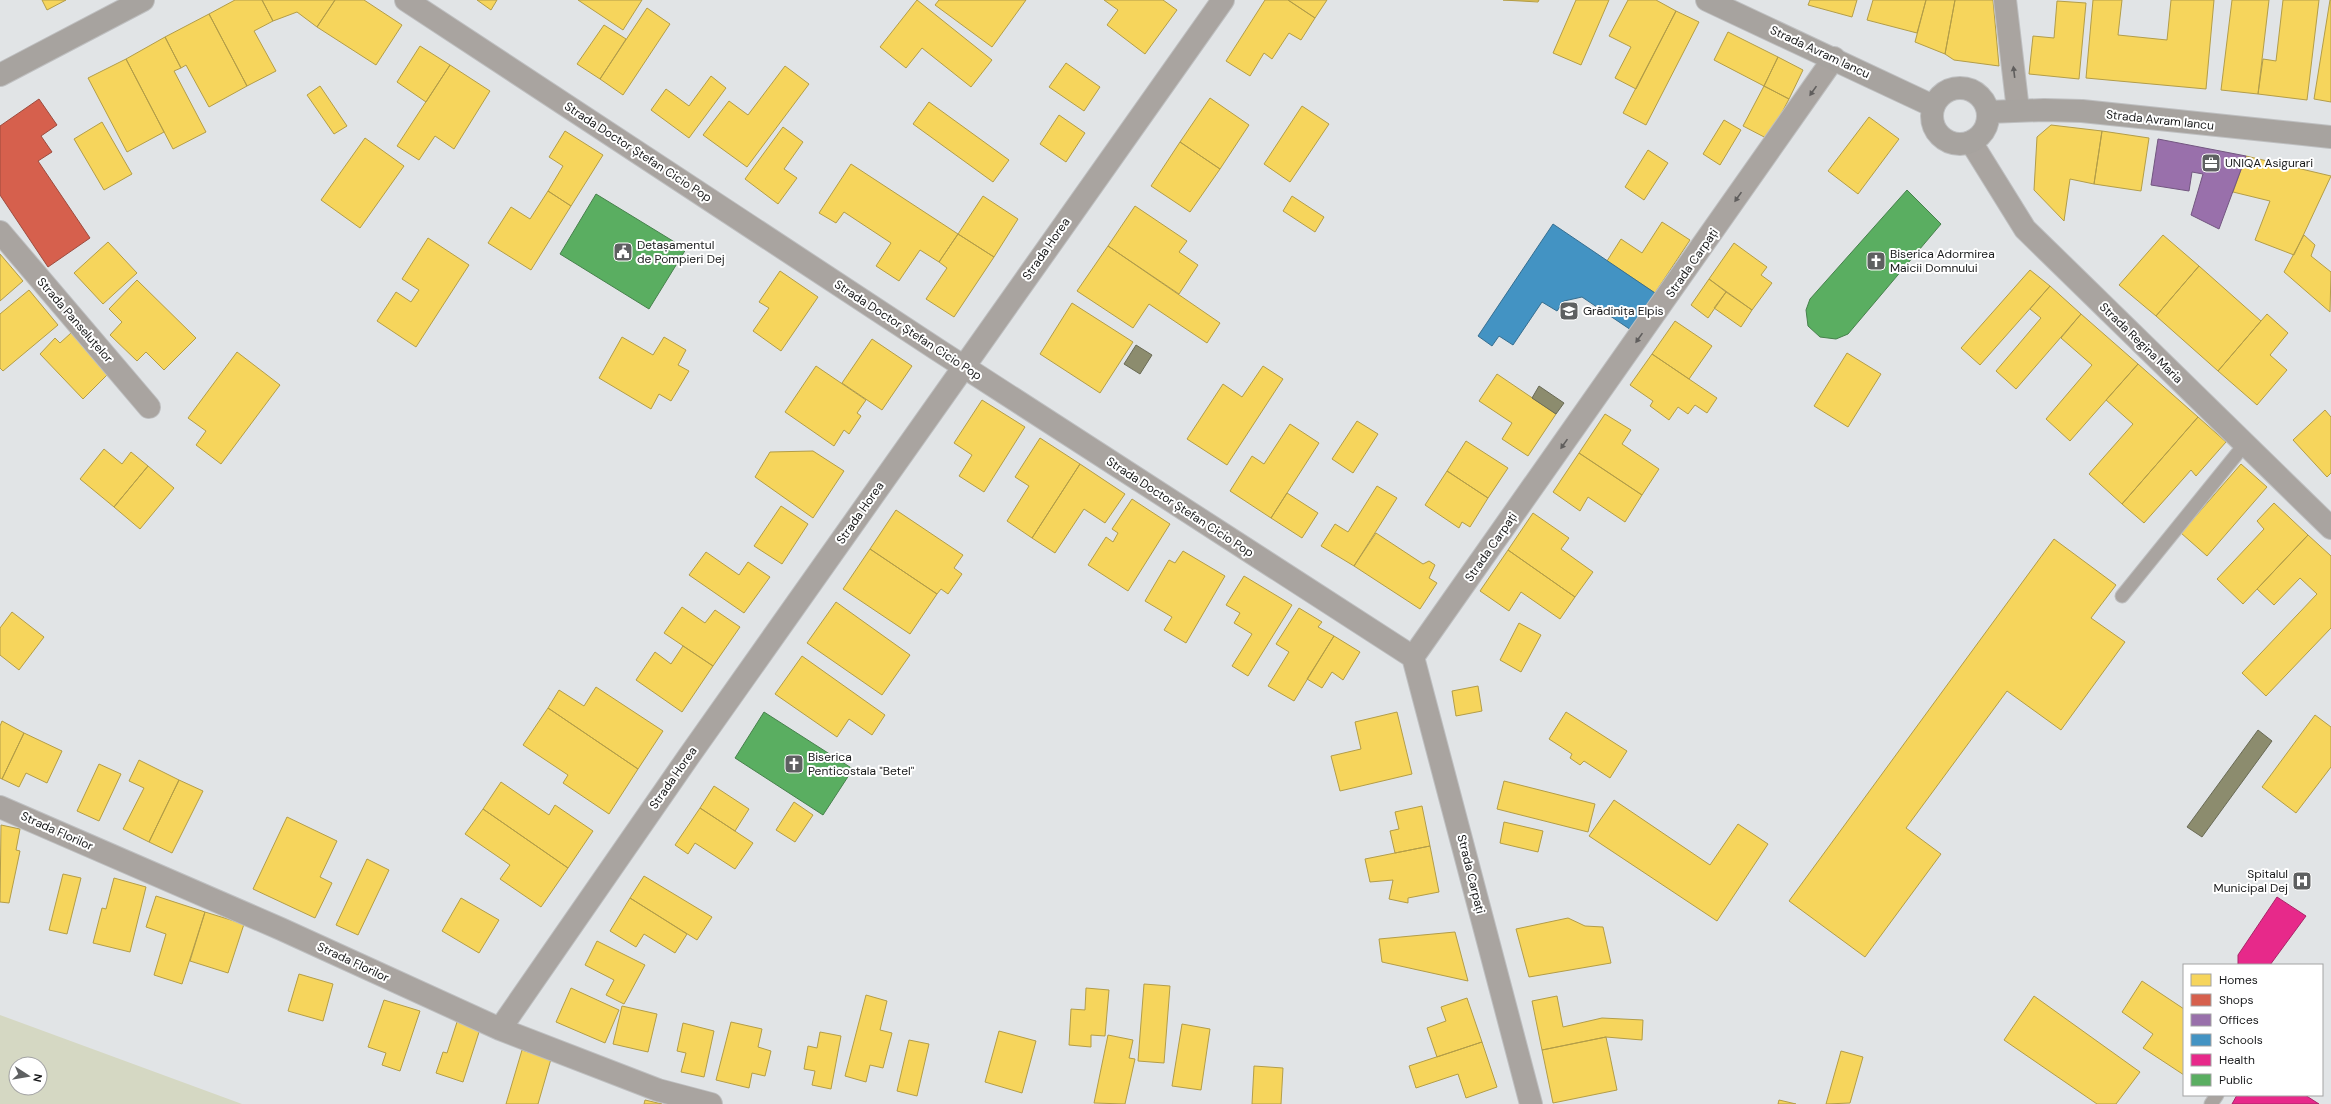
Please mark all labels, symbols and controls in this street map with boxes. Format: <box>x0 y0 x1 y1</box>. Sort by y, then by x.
street label: Strada Avram Iancu <box>1768 22 1873 82</box>
one-way arrow <box>2011 65 2017 78</box>
one-way arrow <box>1809 85 1817 96</box>
street label: Strada Doctor Ștefan Cicio Pop <box>561 98 715 206</box>
street label: Strada Avram Iancu <box>2105 106 2215 134</box>
office icon: UNIQA Asigurari <box>2200 152 2222 174</box>
place label: UNIQA Asigurari <box>2225 155 2313 171</box>
one-way arrow <box>1734 192 1742 202</box>
street label: Strada Horea <box>1019 215 1073 283</box>
street label: Strada Carpați <box>1662 225 1722 301</box>
place label: Detașamentul de Pompieri Dej <box>637 237 725 267</box>
public building icon: Detașamentul de Pompieri Dej <box>612 241 634 263</box>
place label: Biserica Adormirea Maicii Domnului <box>1890 246 1995 276</box>
church icon: Biserica Adormirea Maicii Domnului <box>1865 250 1887 272</box>
street label: Strada Panseluțelor <box>34 274 117 366</box>
street label: Strada Doctor Ștefan Cicio Pop <box>831 276 985 384</box>
street label: Strada Regina Maria <box>2096 299 2186 387</box>
school or university icon: Grădinița Elpis <box>1558 300 1580 322</box>
place label: Grădinița Elpis <box>1583 303 1664 319</box>
one-way arrow <box>1635 332 1643 343</box>
one-way arrow <box>1560 438 1568 449</box>
street label: Strada Doctor Ștefan Cicio Pop <box>1103 453 1257 561</box>
street label: Strada Horea <box>833 479 887 547</box>
street label: Strada Carpați <box>1461 509 1521 585</box>
street label: Strada Horea <box>646 744 700 812</box>
place label: Biserica Penticostala "Betel" <box>808 749 915 779</box>
church icon: Biserica Penticostala "Betel" <box>783 753 805 775</box>
street label: Strada Florilor <box>18 808 96 854</box>
street label: Strada Carpați <box>1453 833 1489 915</box>
place label: Spitalul Municipal Dej <box>2214 866 2288 896</box>
hospital icon: Spitalul Municipal Dej <box>2291 870 2313 892</box>
street label: Strada Florilor <box>314 938 392 986</box>
legend <box>2183 964 2323 1096</box>
text: Homes <box>2219 972 2258 988</box>
text: Shops <box>2219 992 2254 1008</box>
text: Offices <box>2219 1012 2259 1028</box>
text: Schools <box>2219 1032 2263 1048</box>
text: Health <box>2219 1052 2255 1068</box>
north arrow <box>8 1056 48 1096</box>
text: Public <box>2219 1072 2253 1088</box>
text: N <box>30 1073 45 1083</box>

